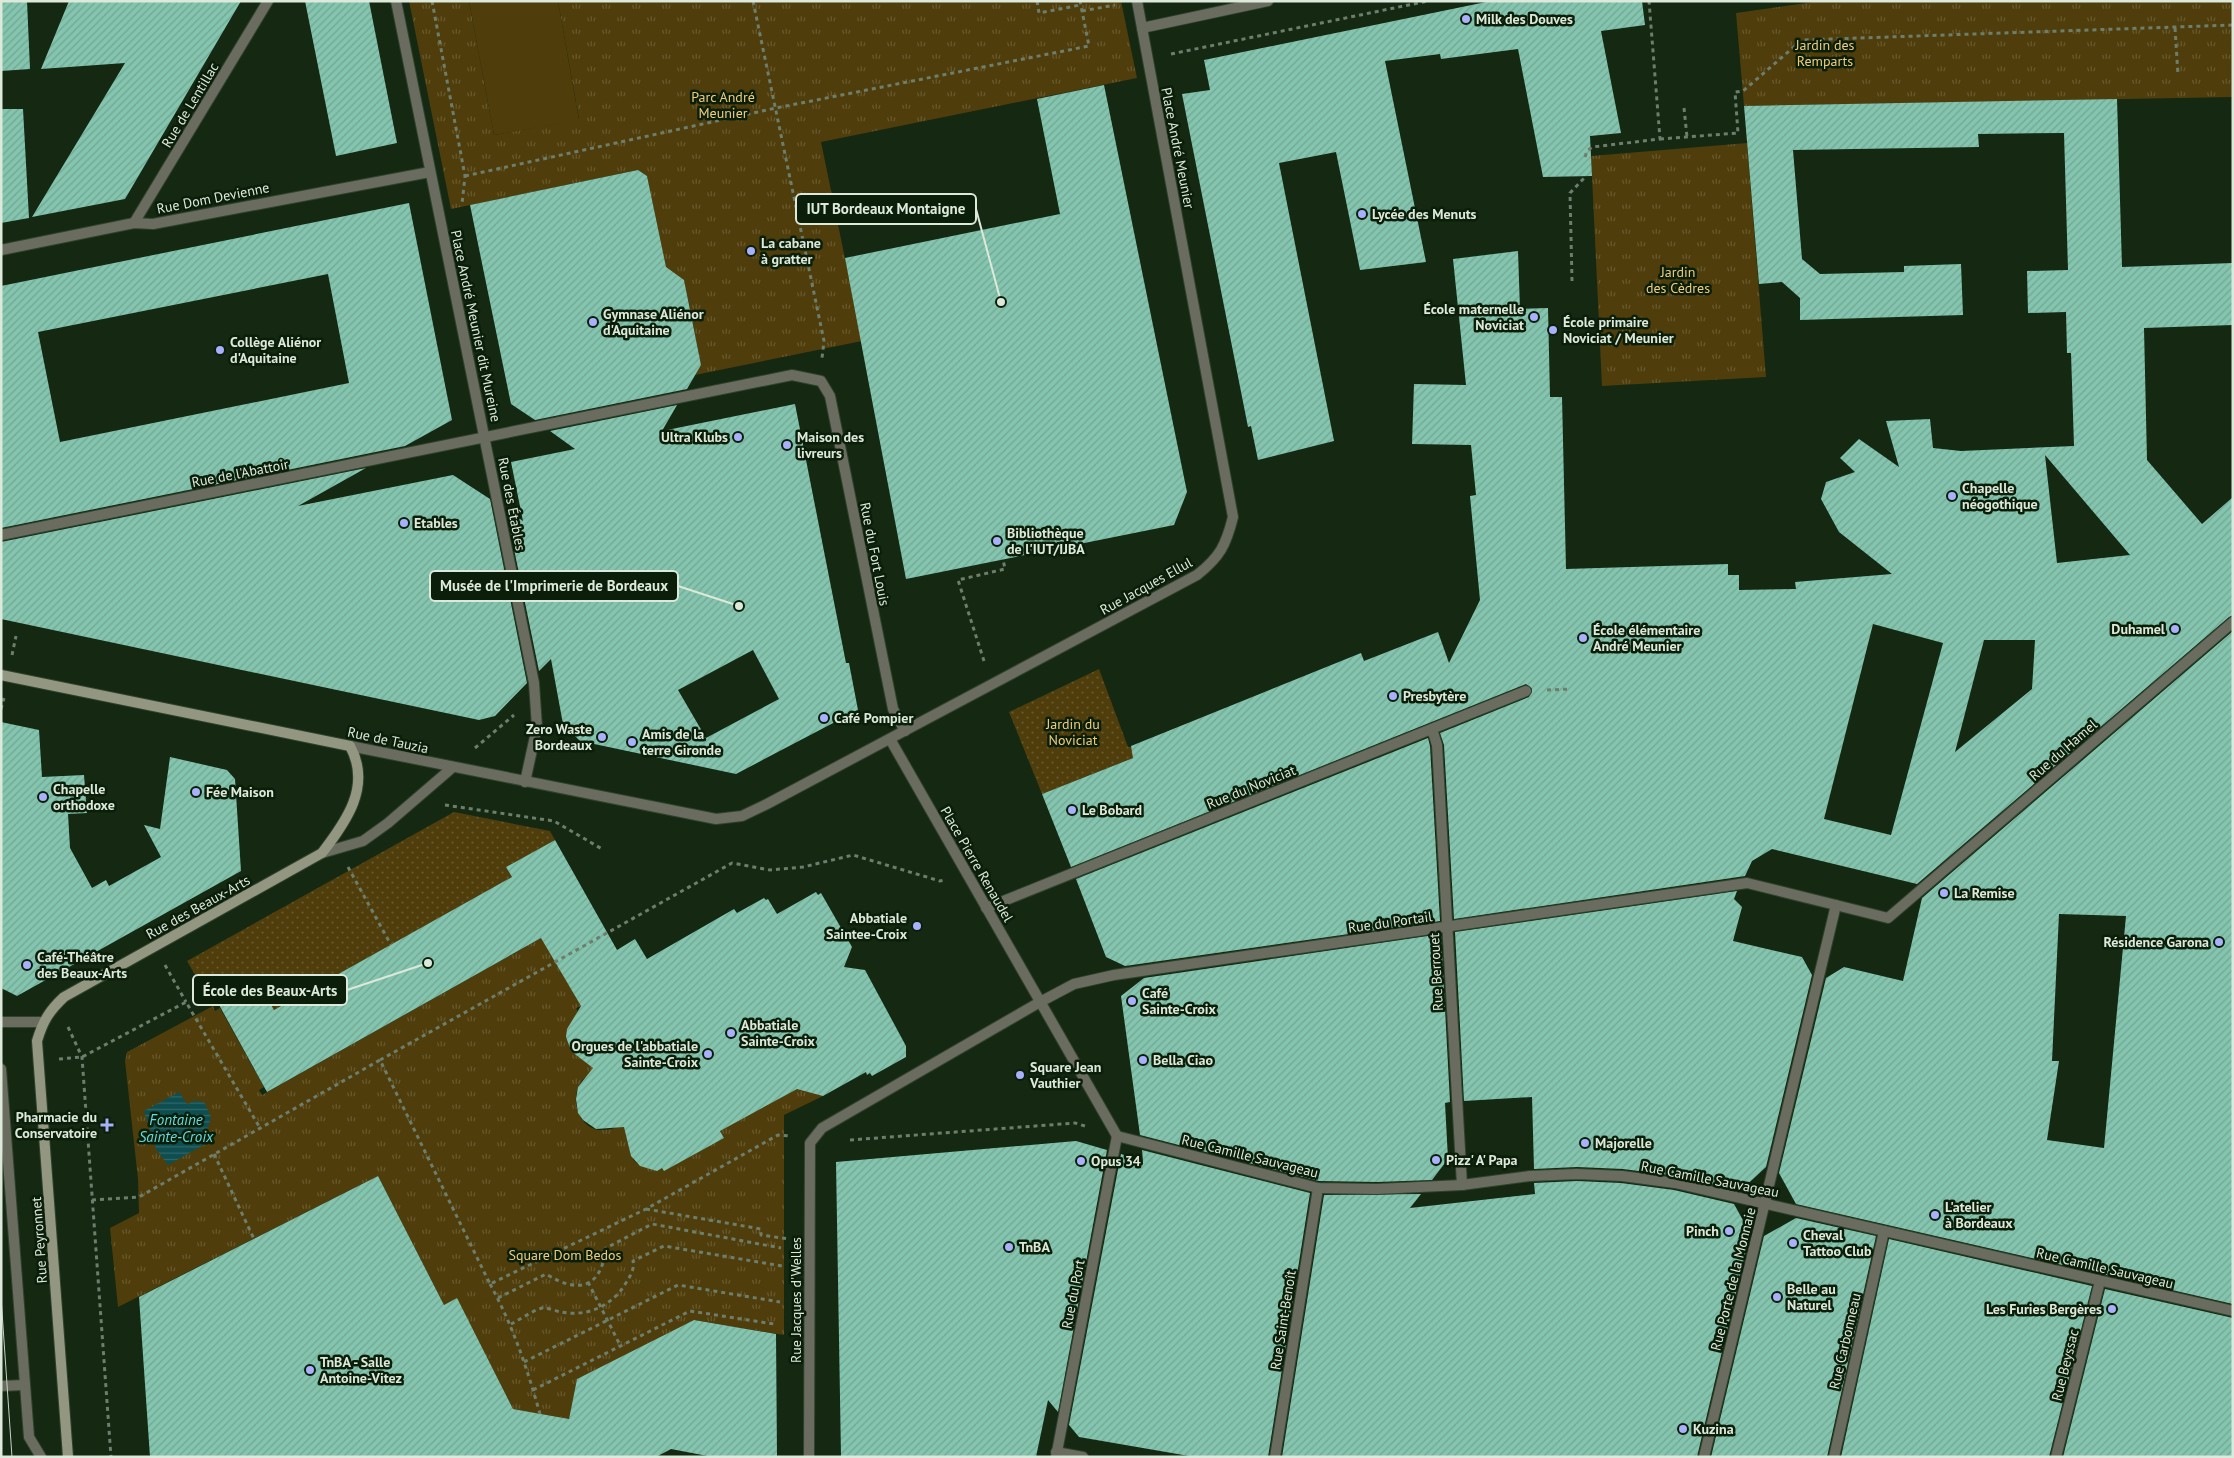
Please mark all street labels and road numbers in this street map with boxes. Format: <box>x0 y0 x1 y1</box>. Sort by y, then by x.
street label: Rue de Lentillac <box>158 59 222 151</box>
street label: Place André Meunier <box>1157 86 1199 210</box>
street label: Rue Dom Devienne <box>155 178 271 218</box>
street label: Place André Meunier dit Mureine <box>447 228 505 424</box>
street label: Rue de l'Abattoir <box>190 455 290 491</box>
street label: Rue des Étables <box>494 456 530 552</box>
street label: Rue du Fort Louis <box>856 501 894 607</box>
street label: Rue Jacques Ellul <box>1097 553 1195 619</box>
street label: Rue du Hamel <box>2025 716 2101 784</box>
street label: Rue de Tauzia <box>346 723 430 757</box>
street label: Rue du Noviciat <box>1204 761 1298 813</box>
street label: Place Pierre Renaudel <box>937 803 1017 925</box>
street label: Rue des Beaux-Arts <box>143 871 253 943</box>
street label: Rue du Portail <box>1347 907 1433 937</box>
street label: Rue Berrouet <box>1425 932 1447 1012</box>
street label: Rue Camille Sauvageau <box>1180 1130 1320 1182</box>
street label: Rue Camille Sauvageau <box>1639 1157 1781 1201</box>
street label: Rue Peyronnet <box>27 1196 51 1284</box>
street label: Rue Porte de la Monnaie <box>1706 1206 1760 1352</box>
street label: Rue Jacques d'Welles <box>787 1237 805 1363</box>
street label: Rue Camille Sauvageau <box>2035 1243 2175 1293</box>
street label: Rue du Port <box>1057 1258 1089 1330</box>
street label: Rue Saint-Benoît <box>1266 1269 1300 1371</box>
street label: Rue Carbonneau <box>1825 1291 1865 1391</box>
street label: Rue Beyssac <box>2047 1327 2083 1403</box>

